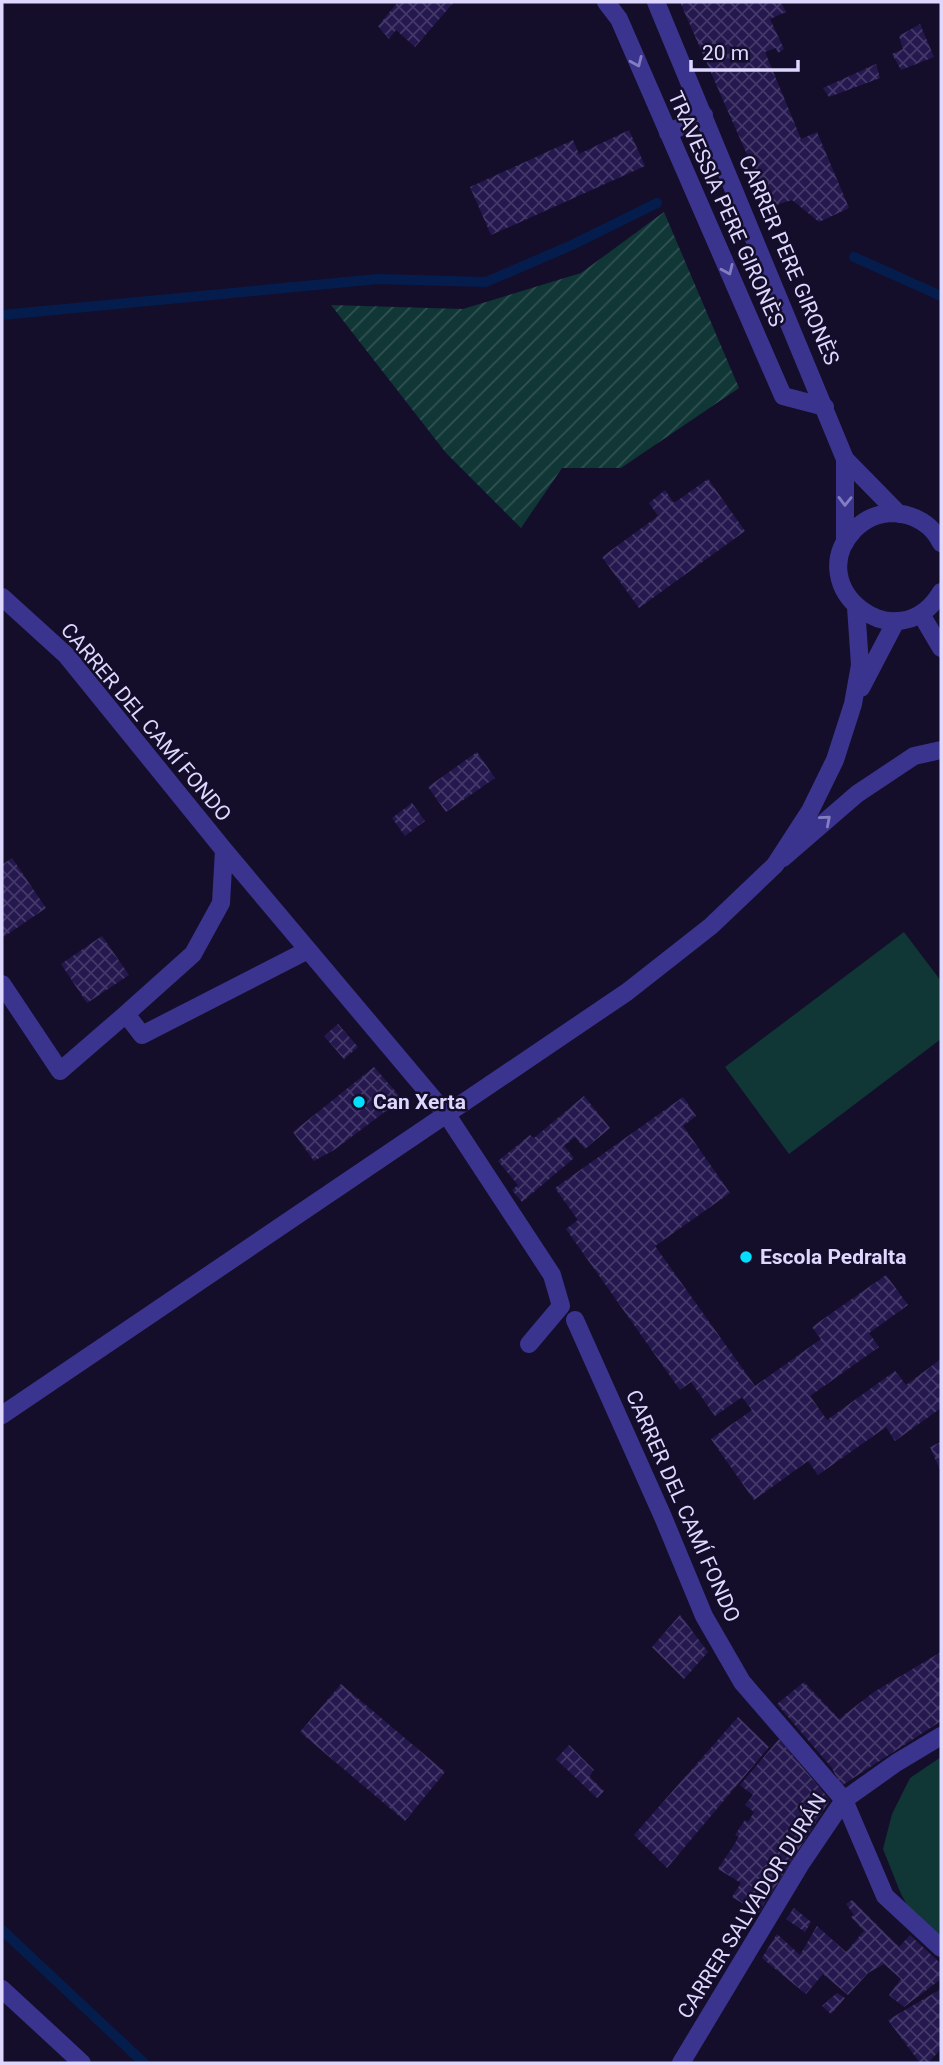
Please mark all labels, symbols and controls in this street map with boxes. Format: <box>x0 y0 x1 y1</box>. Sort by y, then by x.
scale bar <box>691 28 798 72</box>
text: 20 m <box>702 41 749 65</box>
one-way arrow <box>629 55 643 67</box>
street label: TRAVESSIA PERE GIRONÈS <box>663 87 789 331</box>
street label: CARRER PERE GIRONÈS <box>734 152 844 368</box>
one-way arrow <box>720 263 734 276</box>
one-way arrow <box>837 497 853 507</box>
street label: CARRER DEL CAMÍ FONDO <box>56 618 236 826</box>
one-way arrow <box>818 816 831 828</box>
place label: Can Xerta <box>373 1090 466 1114</box>
marker: Can Xerta <box>351 1094 367 1110</box>
place label: Escola Pedralta <box>760 1245 906 1269</box>
marker: Escola Pedralta <box>738 1249 754 1265</box>
street label: CARRER DEL CAMÍ FONDO <box>621 1386 745 1626</box>
street label: CARRER SALVADOR DURÁN <box>673 1789 831 2023</box>

